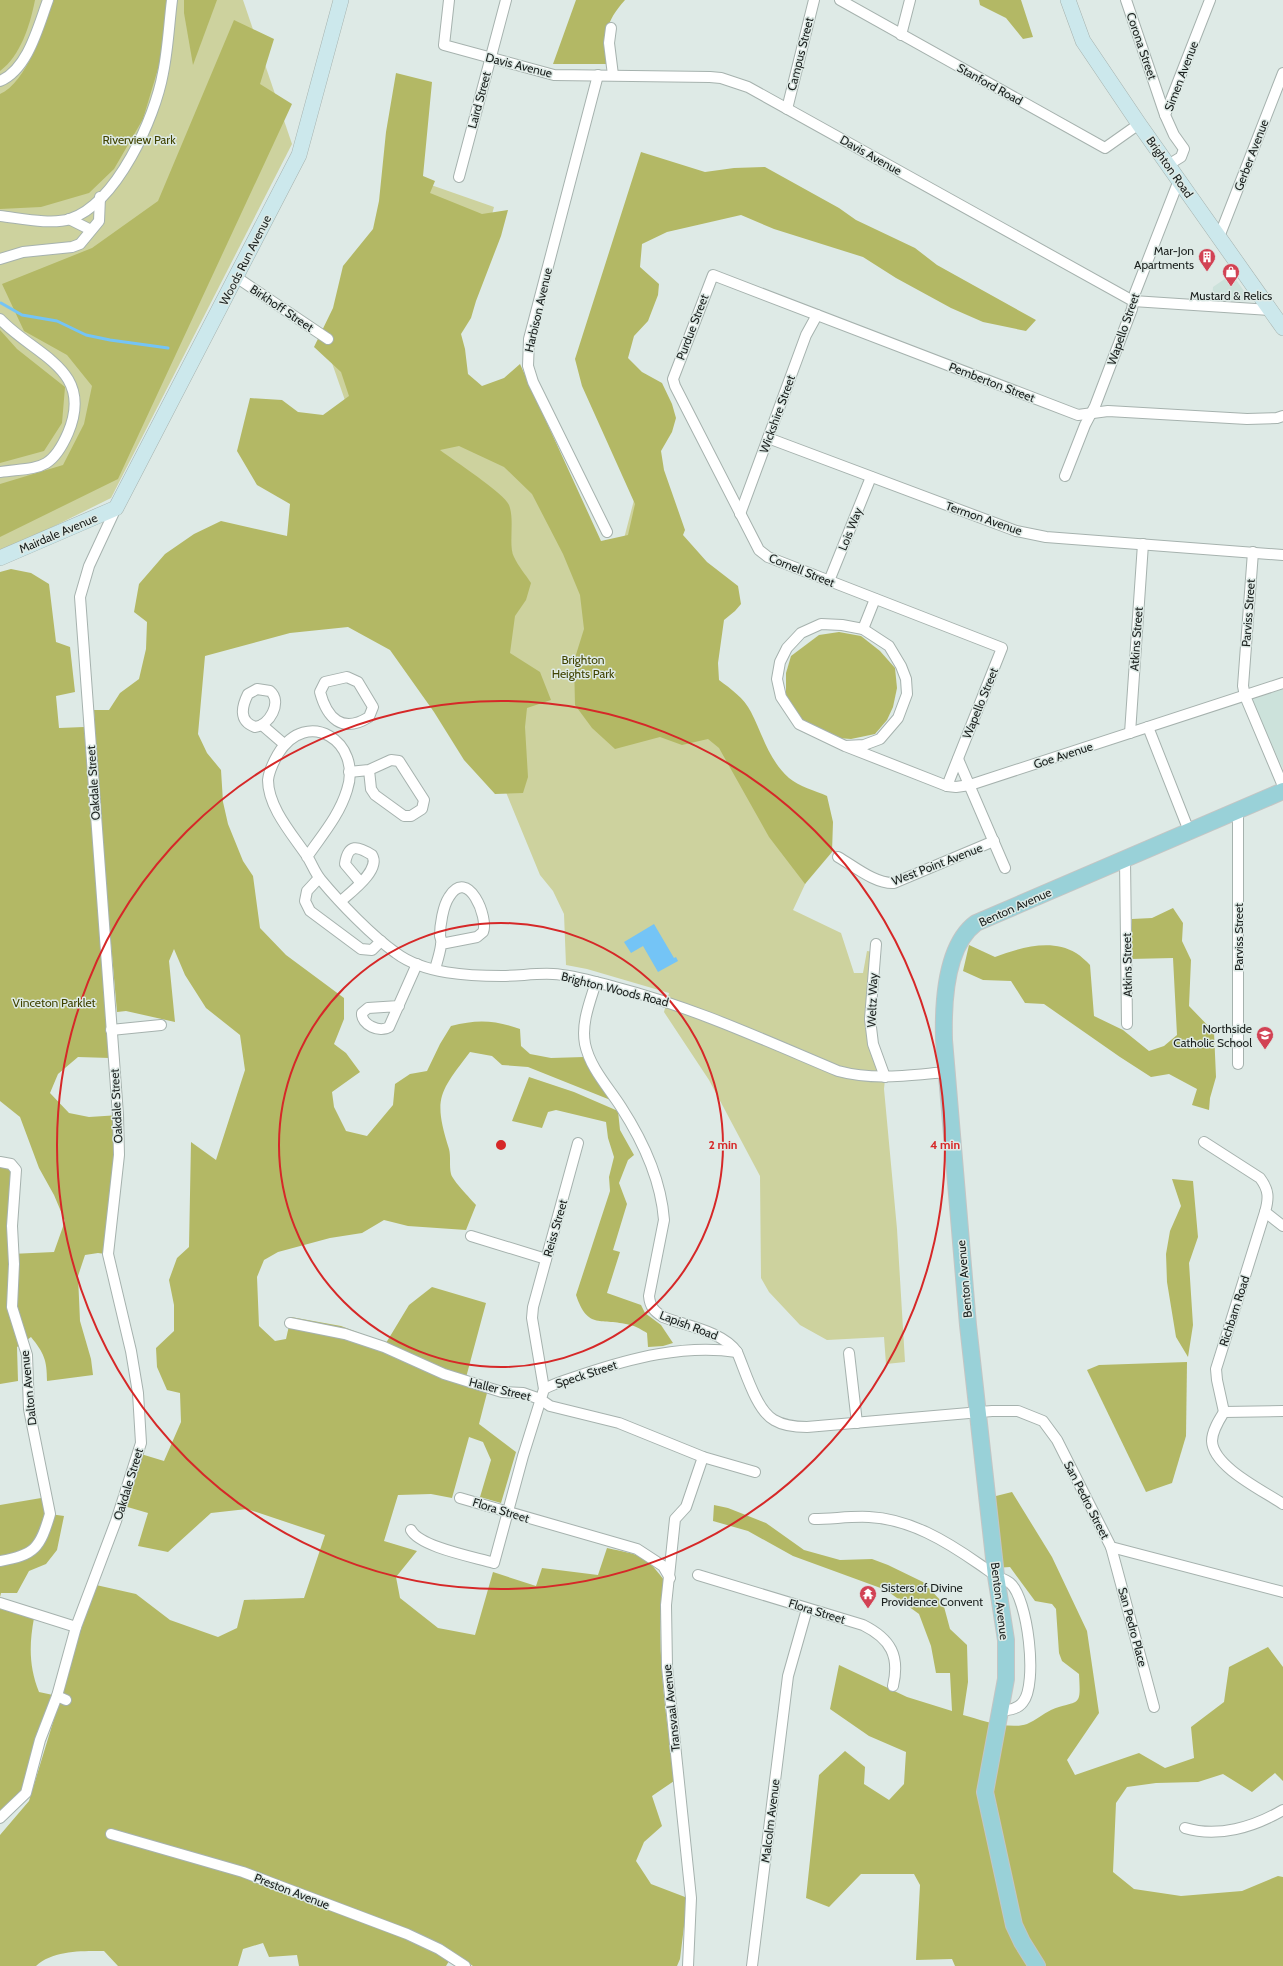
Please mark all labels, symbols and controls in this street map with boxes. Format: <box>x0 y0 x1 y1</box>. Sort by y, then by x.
street label: Corona Street <box>1124 10 1160 82</box>
street label: Campus Street <box>784 16 816 92</box>
street label: Simen Avenue <box>1161 39 1201 113</box>
street label: Davis Avenue <box>484 49 554 81</box>
street label: Stanford Road <box>955 60 1025 108</box>
street label: Laird Street <box>464 70 494 130</box>
street label: Gerber Avenue <box>1231 117 1271 193</box>
park label: Riverview Park <box>102 132 176 147</box>
street label: Davis Avenue <box>837 132 905 178</box>
street label: Brighton Road <box>1143 133 1197 201</box>
street label: Woods Run Avenue <box>216 212 274 308</box>
place label: Mar-Jon Apartments <box>1134 243 1194 272</box>
building icon: Mar-Jon Apartments <box>1197 247 1217 272</box>
shop icon: Mustard & Relics <box>1221 262 1241 287</box>
street label: Harbison Avenue <box>521 266 555 354</box>
street label: Birkhoff Street <box>247 281 317 335</box>
place label: Mustard & Relics <box>1190 288 1272 303</box>
street label: Wapello Street <box>1104 291 1142 367</box>
street label: Purdue Street <box>673 292 711 362</box>
street label: Pemberton Street <box>947 359 1037 405</box>
street label: Wickshire Street <box>756 373 798 455</box>
street label: Termon Avenue <box>944 498 1024 538</box>
street label: Lois Way <box>835 505 865 553</box>
street label: Mairdale Avenue <box>17 510 99 556</box>
street label: Cornell Street <box>767 550 837 590</box>
street label: Parviss Street <box>1238 578 1258 648</box>
street label: Atkins Street <box>1126 606 1146 672</box>
park label: Brighton Heights Park <box>552 652 615 681</box>
street label: Wapello Street <box>959 665 1001 741</box>
street label: Goe Avenue <box>1031 738 1095 772</box>
street label: Oakdale Street <box>83 745 103 821</box>
street label: West Point Avenue <box>889 840 985 888</box>
street label: Benton Avenue <box>976 884 1054 930</box>
street label: Parviss Street <box>1231 903 1246 971</box>
street label: Atkins Street <box>1119 933 1135 997</box>
street label: Brighton Woods Road <box>560 968 670 1010</box>
street label: Weltz Way <box>864 972 880 1028</box>
park label: Vinceton Parklet <box>12 995 96 1010</box>
place label: Northside Catholic School <box>1173 1021 1252 1050</box>
school or university icon: Northside Catholic School <box>1255 1025 1275 1050</box>
street label: Oakdale Street <box>107 1068 125 1144</box>
text: 2 min <box>709 1137 737 1152</box>
text: 4 min <box>930 1137 960 1152</box>
centre of rings <box>494 1138 508 1152</box>
street label: Reiss Street <box>540 1197 570 1259</box>
street label: Benton Avenue <box>953 1240 975 1318</box>
street label: Richbarn Road <box>1216 1274 1252 1348</box>
street label: Lapish Road <box>658 1307 720 1343</box>
street label: Dalton Avenue <box>17 1350 39 1426</box>
street label: Speck Street <box>553 1357 619 1391</box>
street label: Haller Street <box>468 1374 532 1404</box>
street label: Oakdale Street <box>110 1446 146 1522</box>
street label: San Pedro Street <box>1061 1459 1113 1541</box>
street label: Flora Street <box>471 1494 531 1526</box>
street label: Benton Avenue <box>988 1561 1012 1641</box>
place label: Sisters of Divine Providence Convent <box>881 1580 983 1609</box>
temple icon: Sisters of Divine Providence Convent <box>858 1584 878 1609</box>
street label: San Pedro Place <box>1115 1586 1151 1668</box>
street label: Flora Street <box>787 1595 847 1627</box>
street label: Transvaal Avenue <box>659 1664 683 1752</box>
street label: Malcolm Avenue <box>757 1778 783 1864</box>
street label: Preston Avenue <box>252 1870 332 1912</box>

